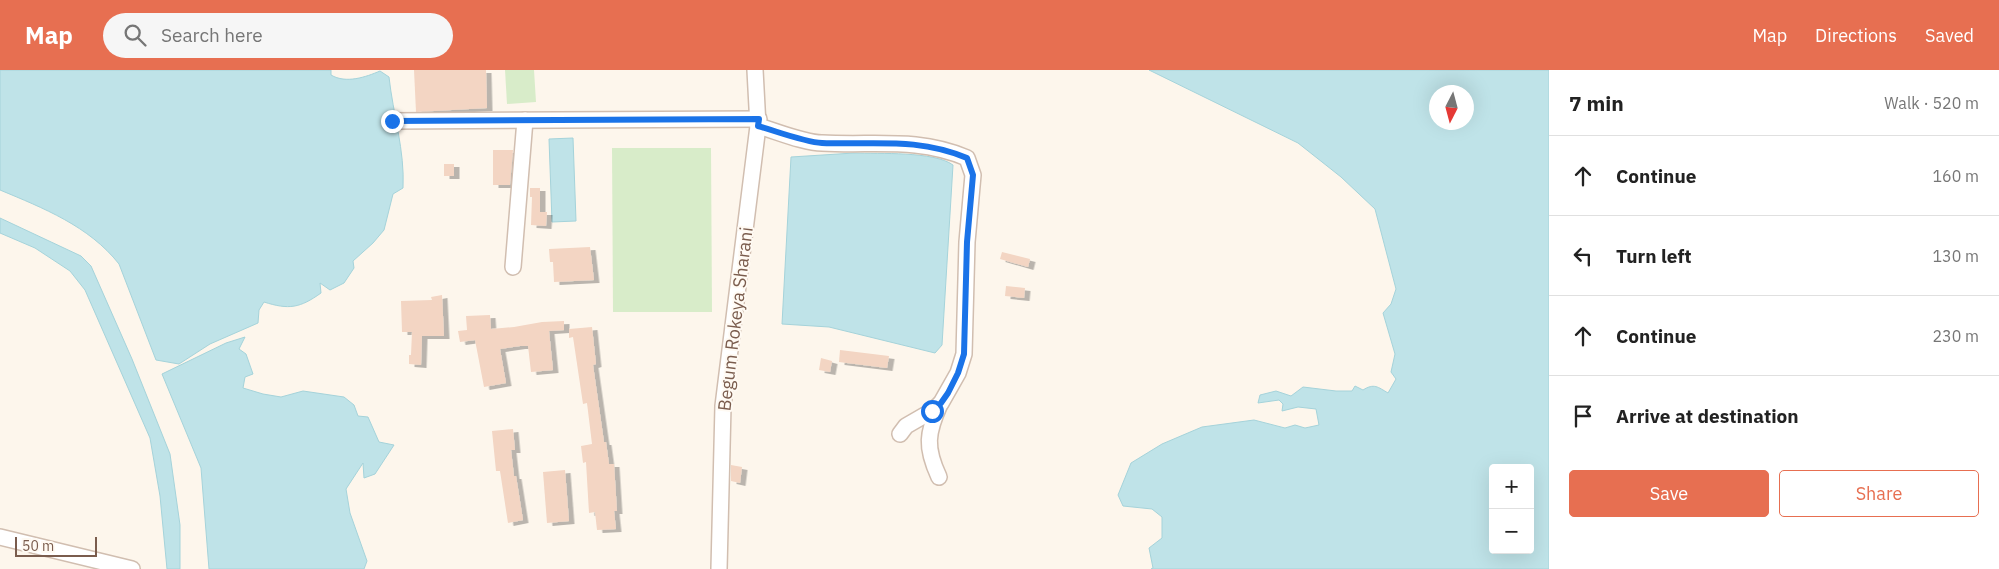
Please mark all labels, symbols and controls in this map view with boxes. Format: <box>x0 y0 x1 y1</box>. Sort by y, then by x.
search box <box>103 13 453 58</box>
text: Map <box>25 19 73 51</box>
icon: search <box>121 21 149 49</box>
text: Search here <box>161 23 263 47</box>
text: Map <box>1752 24 1787 47</box>
text: Directions <box>1815 24 1897 47</box>
text: Saved <box>1925 24 1974 47</box>
north arrow <box>1429 85 1474 130</box>
text: 7 min <box>1569 89 1624 117</box>
text: Walk · 520 m <box>1884 93 1979 113</box>
route end <box>381 110 404 133</box>
icon: ahead <box>1569 162 1597 190</box>
text: Continue <box>1616 164 1696 188</box>
text: 160 m <box>1932 166 1979 186</box>
street label: Begum Rokeya Sharani <box>712 226 758 412</box>
icon: left <box>1569 242 1597 270</box>
text: Turn left <box>1616 244 1692 268</box>
text: 130 m <box>1932 246 1979 266</box>
icon: ahead <box>1569 322 1597 350</box>
text: Continue <box>1616 324 1696 348</box>
text: 230 m <box>1932 326 1979 346</box>
route start <box>921 400 944 423</box>
icon: arrive <box>1569 402 1597 430</box>
text: Arrive at destination <box>1616 404 1799 428</box>
map controls <box>1489 464 1534 554</box>
button: + <box>1489 464 1534 509</box>
button: Save <box>1569 470 1769 517</box>
button: Share <box>1779 470 1979 517</box>
button: − <box>1489 509 1534 554</box>
scale bar <box>15 534 98 557</box>
text: 50 m <box>22 537 54 555</box>

